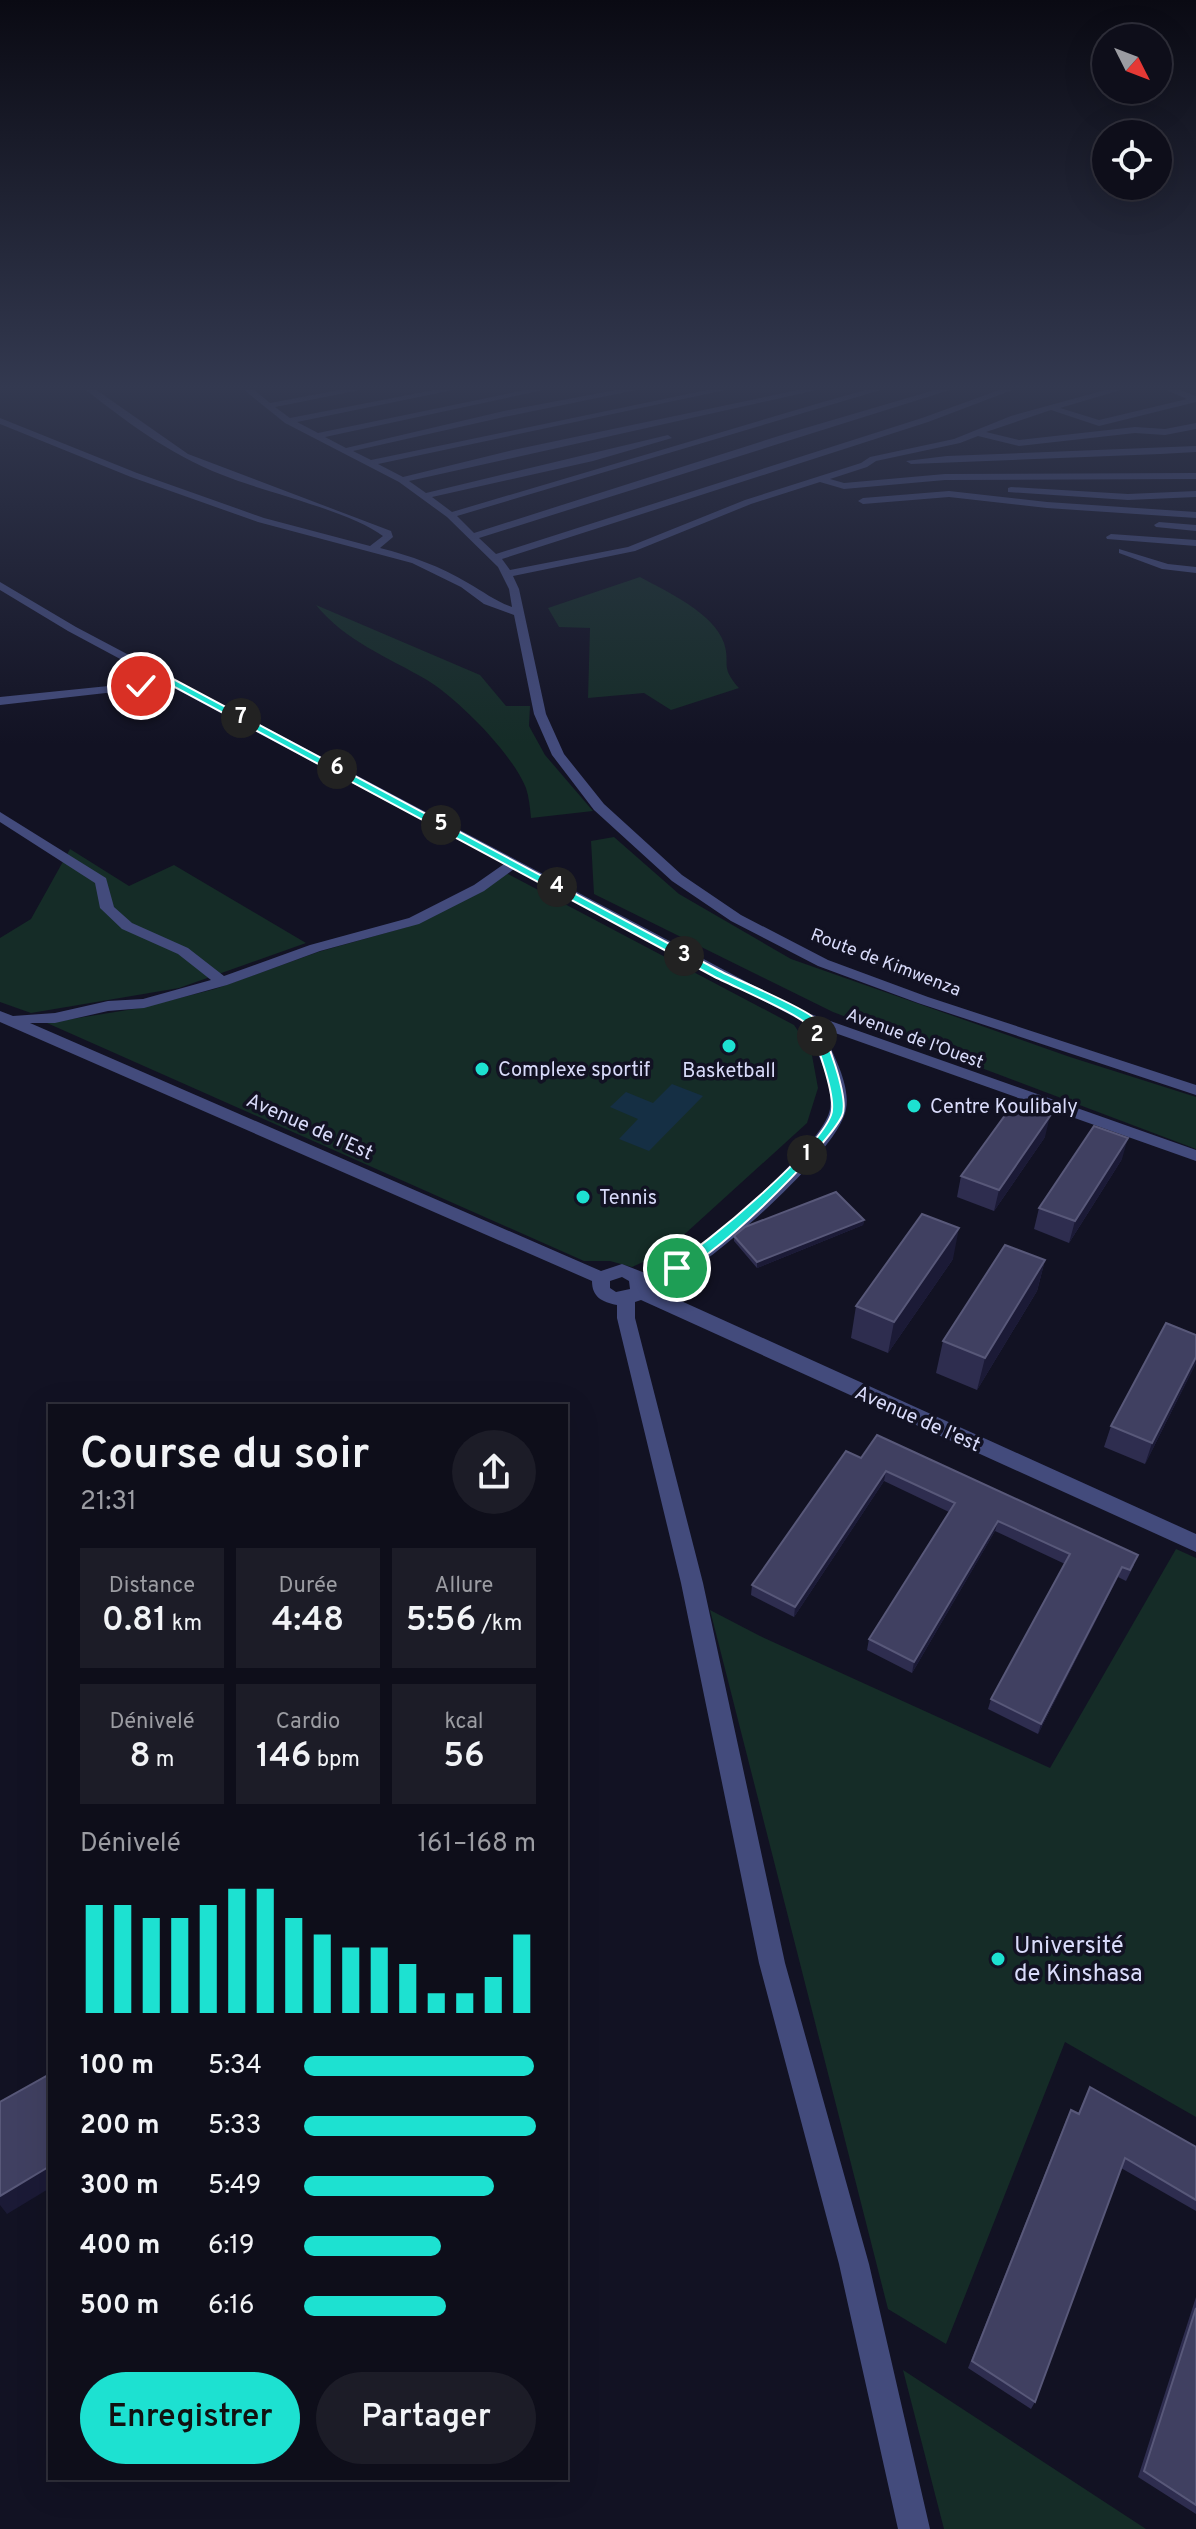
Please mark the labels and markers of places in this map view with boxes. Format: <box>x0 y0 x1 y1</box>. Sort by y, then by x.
pin <box>107 652 175 720</box>
pin: 7 <box>221 698 261 738</box>
pin: 6 <box>317 749 357 789</box>
pin: 5 <box>421 805 461 845</box>
pin: 4 <box>537 867 577 907</box>
pin: 3 <box>664 936 704 976</box>
pin: 2 <box>797 1016 837 1056</box>
marker: Basketball <box>720 1037 738 1055</box>
place label: Complexe sportif <box>498 1058 651 1084</box>
place label: Basketball <box>682 1059 776 1085</box>
marker: Complexe sportif <box>473 1060 491 1078</box>
place label: Centre Koulibaly <box>930 1095 1078 1121</box>
marker: Centre Koulibaly <box>905 1097 923 1115</box>
pin: 1 <box>787 1135 827 1175</box>
place label: Tennis <box>599 1186 657 1212</box>
marker: Tennis <box>574 1188 592 1206</box>
pin <box>643 1234 711 1302</box>
place label: Université de Kinshasa <box>1014 1932 1143 1990</box>
marker: Université de Kinshasa <box>989 1950 1007 1968</box>

